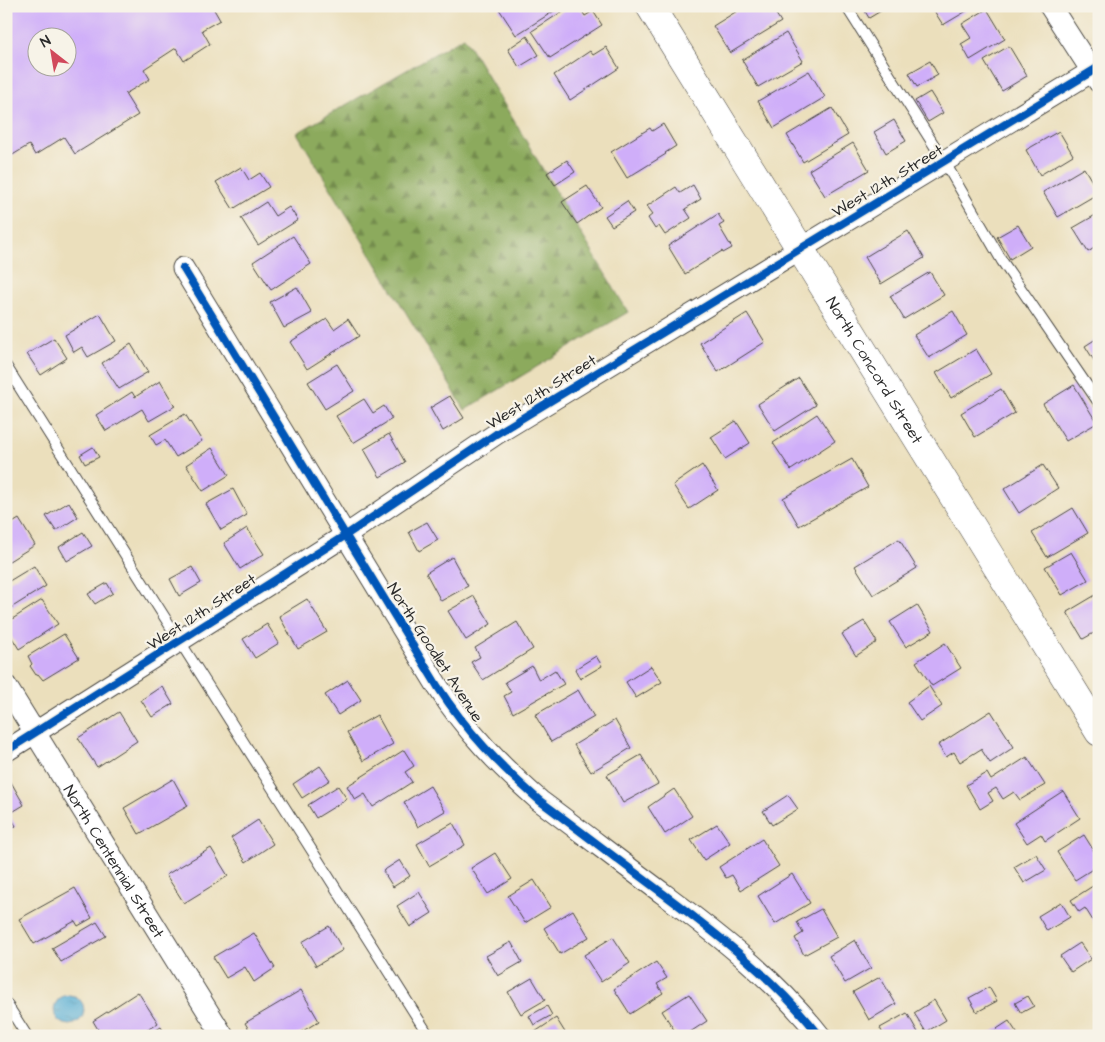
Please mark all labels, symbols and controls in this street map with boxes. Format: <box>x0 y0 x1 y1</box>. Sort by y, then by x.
north arrow <box>28 28 78 78</box>
text: N <box>37 31 55 53</box>
street label: West 12th Street <box>828 139 948 223</box>
street label: North Concord Street <box>820 293 928 449</box>
street label: West 12th Street <box>482 349 601 435</box>
street label: West 12th Street <box>143 568 261 655</box>
street label: North Goodlet Avenue <box>382 579 489 727</box>
street label: North Centennial Street <box>58 781 170 943</box>

